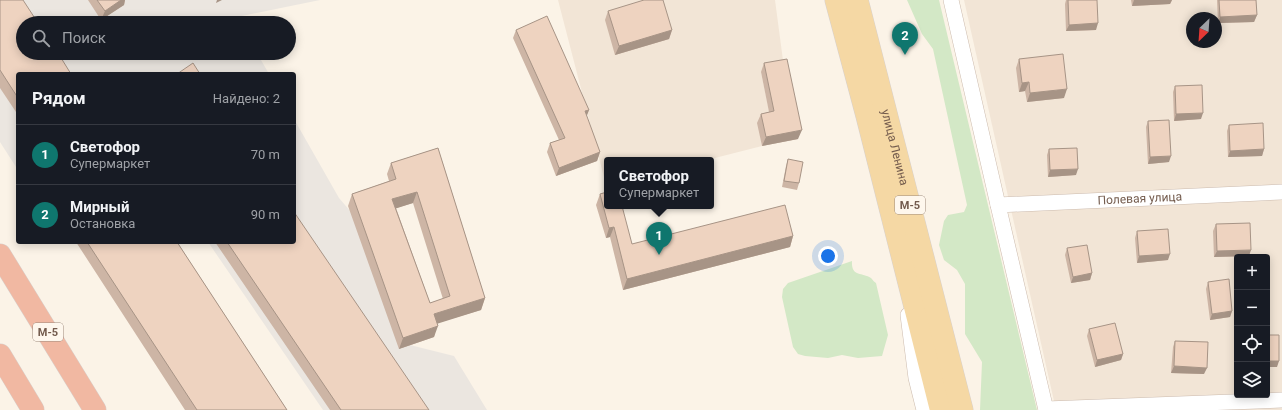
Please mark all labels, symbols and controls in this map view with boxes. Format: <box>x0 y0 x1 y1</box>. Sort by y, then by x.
north arrow <box>1186 12 1222 48</box>
search box <box>16 16 296 60</box>
pin: 2 <box>892 22 918 55</box>
icon: search <box>30 27 52 49</box>
text: Поиск <box>62 29 106 47</box>
text: Рядом <box>32 88 86 108</box>
text: Найдено: 2 <box>213 91 280 106</box>
street label: улица Ленина <box>878 108 911 187</box>
text: Светофор <box>70 138 140 156</box>
text: 1 <box>41 147 49 162</box>
text: 70 m <box>251 147 280 162</box>
text: Супермаркет <box>70 156 150 171</box>
popup <box>604 157 714 209</box>
text: Светофор <box>619 167 689 185</box>
text: Супермаркет <box>619 185 699 200</box>
street label: Полевая улица <box>1097 190 1182 207</box>
road number: М-5 <box>895 196 925 214</box>
text: Мирный <box>70 198 129 216</box>
text: 2 <box>41 207 49 222</box>
text: 90 m <box>251 207 280 222</box>
text: Остановка <box>70 216 135 231</box>
pin: 1 <box>646 222 672 255</box>
your location <box>818 246 838 266</box>
map controls <box>1234 254 1270 398</box>
button: + <box>1234 254 1270 290</box>
button: − <box>1234 290 1270 326</box>
road number: М-5 <box>33 323 63 341</box>
button: locate <box>1234 326 1270 362</box>
button: layers <box>1234 362 1270 398</box>

